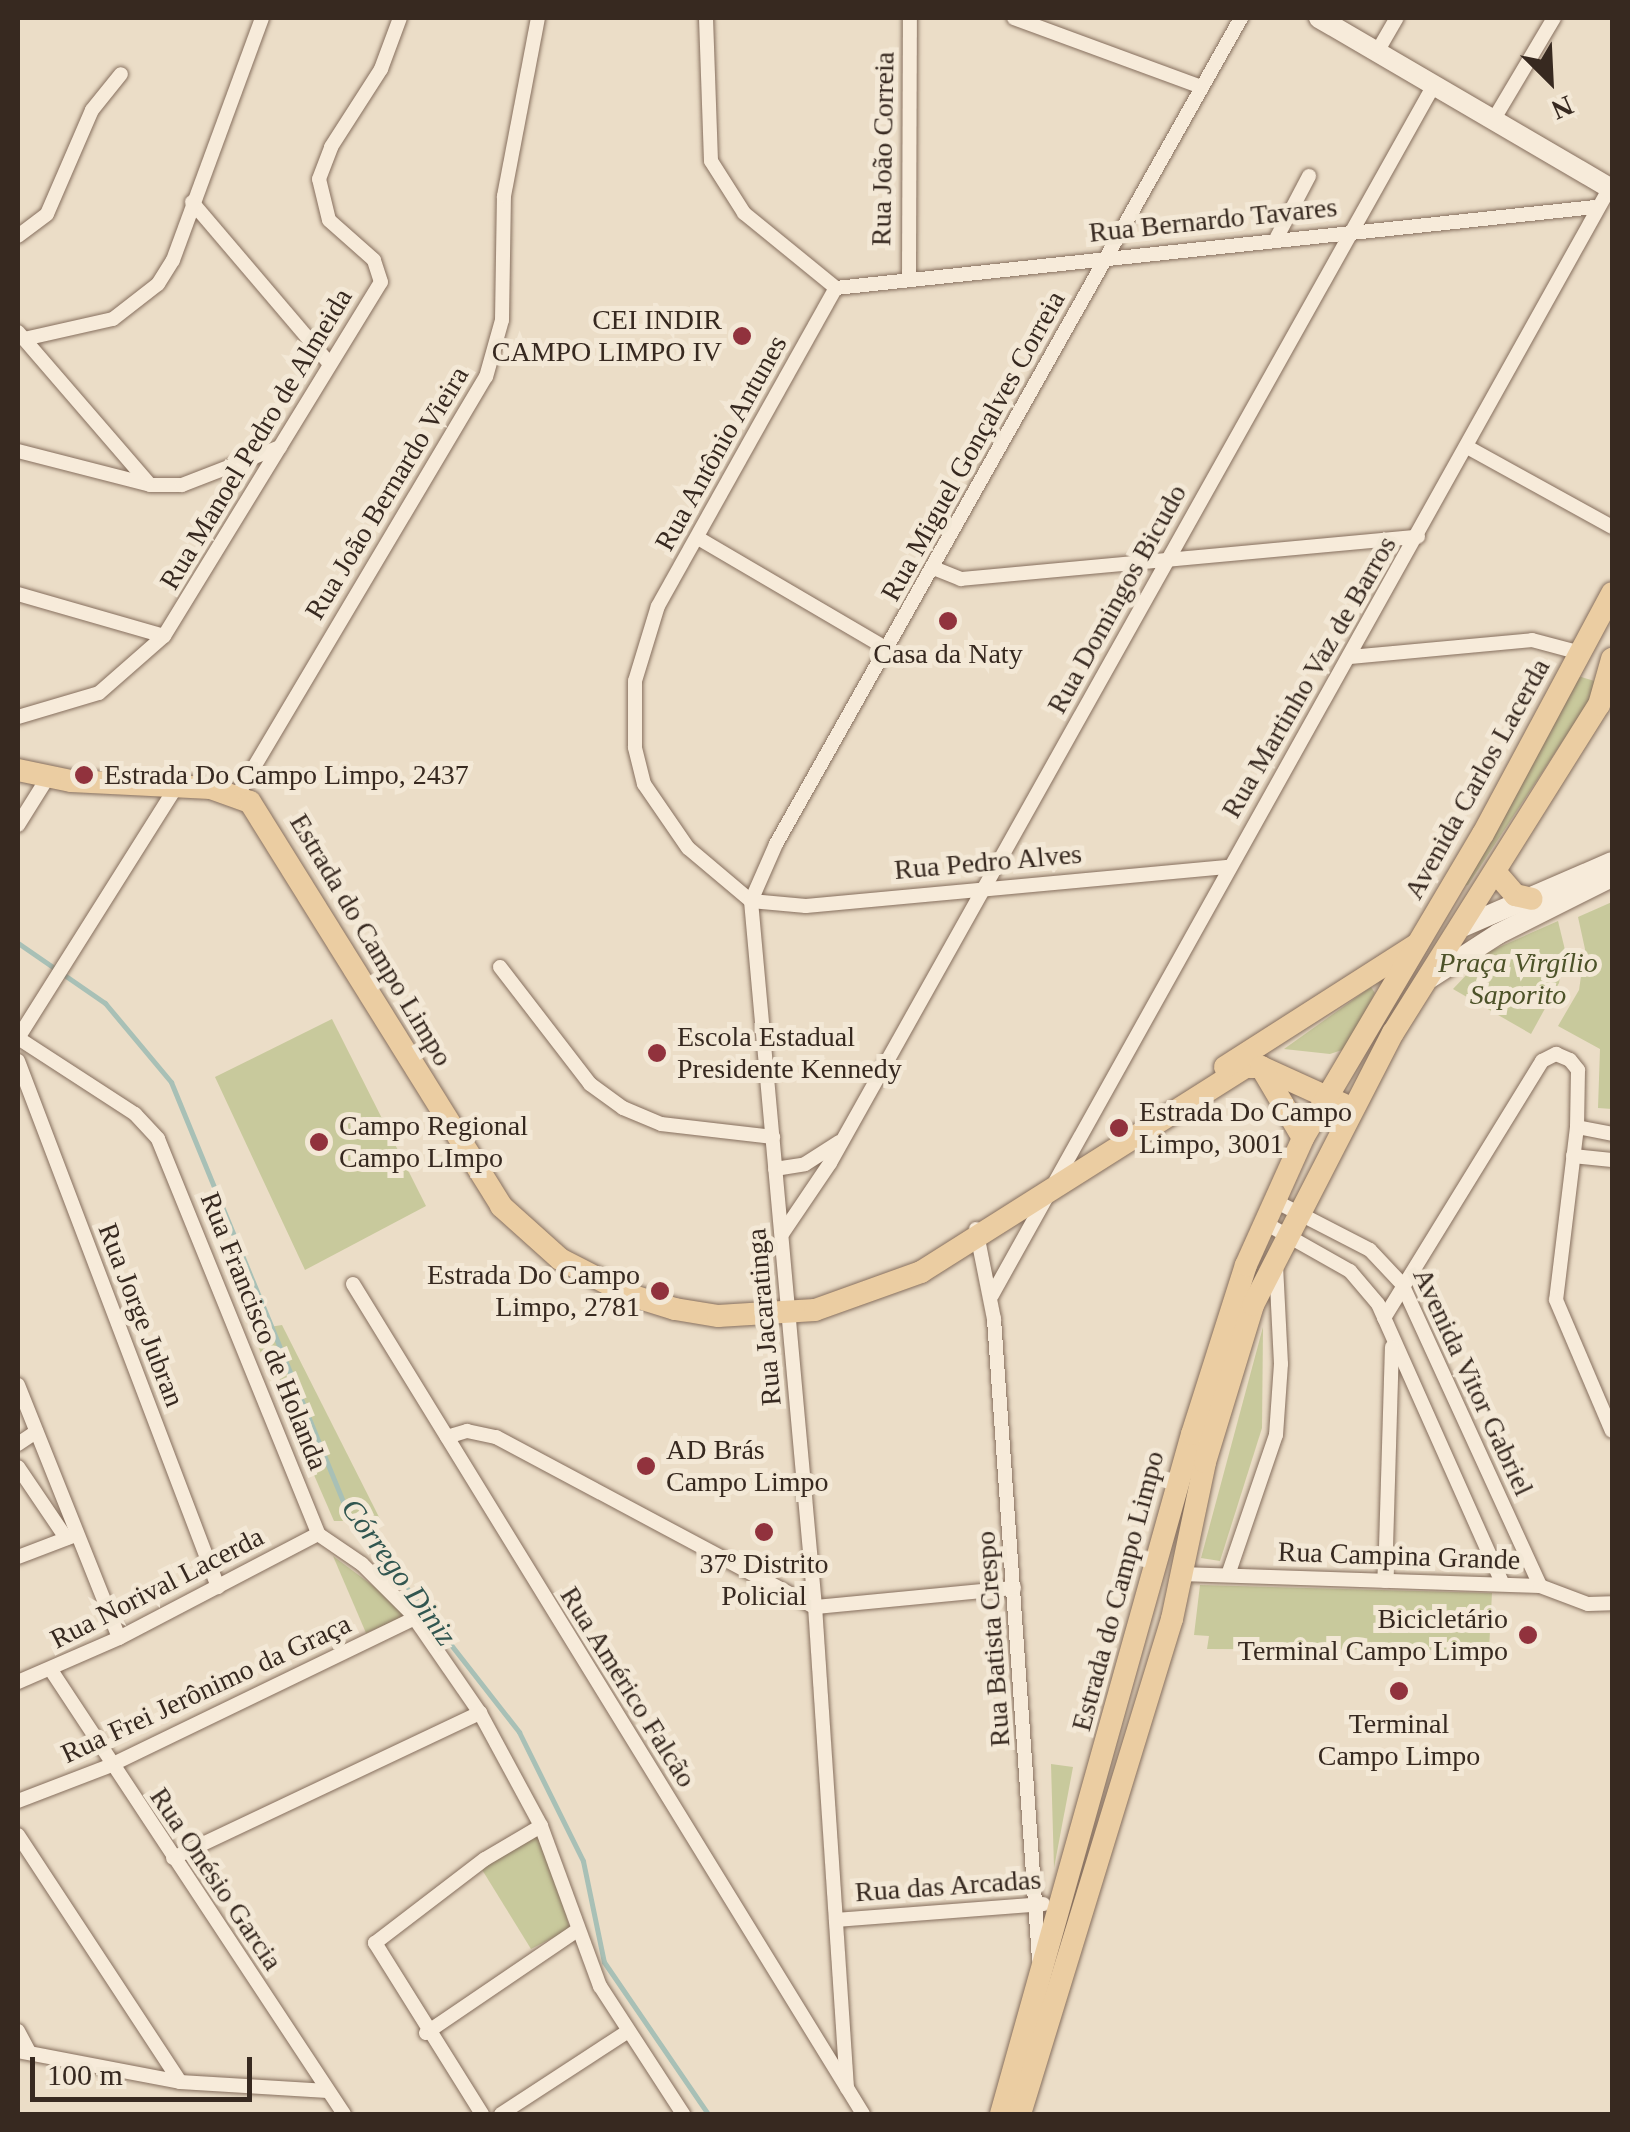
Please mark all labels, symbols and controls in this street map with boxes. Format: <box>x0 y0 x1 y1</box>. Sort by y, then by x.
north arrow <box>1500 30 1600 130</box>
street label: Rua João Correia <box>865 52 901 246</box>
text: N <box>1547 90 1578 126</box>
street label: Rua Bernardo Tavares <box>1087 190 1339 250</box>
street label: Rua Manoel Pedro de Almeida <box>152 282 360 596</box>
street label: Rua Miguel Gonçalves Correia <box>874 285 1072 607</box>
place label: CEI INDIR CAMPO LIMPO IV <box>492 303 722 369</box>
marker: CEI INDIR CAMPO LIMPO IV <box>731 325 753 347</box>
street label: Rua Antônio Antunes <box>647 328 795 558</box>
street label: Rua João Bernardo Vieira <box>298 360 476 626</box>
street label: Rua Domingos Bicudo <box>1040 479 1194 719</box>
street label: Rua Martinho Vaz de Barros <box>1214 530 1404 824</box>
marker: Casa da Naty <box>937 610 959 632</box>
place label: Casa da Naty <box>873 637 1023 671</box>
street label: Avenida Carlos Lacerda <box>1397 653 1557 905</box>
place label: Estrada Do Campo Limpo, 2437 <box>104 758 469 792</box>
marker: Estrada Do Campo Limpo, 2437 <box>73 764 95 786</box>
street label: Estrada do Campo Limpo <box>282 808 460 1072</box>
street label: Rua Pedro Alves <box>892 837 1084 887</box>
park label: Praça Virgílio Saporito <box>1438 946 1598 1012</box>
place label: Escola Estadual Presidente Kennedy <box>677 1020 902 1086</box>
marker: Escola Estadual Presidente Kennedy <box>646 1042 668 1064</box>
place label: Estrada Do Campo Limpo, 3001 <box>1139 1095 1352 1161</box>
place label: Campo Regional Campo LImpo <box>339 1109 528 1175</box>
marker: Estrada Do Campo Limpo, 3001 <box>1108 1117 1130 1139</box>
marker: Campo Regional Campo LImpo <box>308 1131 330 1153</box>
street label: Rua Francisco de Holanda <box>193 1187 335 1475</box>
street label: Rua Jorge Jubran <box>91 1218 191 1412</box>
street label: Rua Jacaratinga <box>740 1227 788 1407</box>
place label: Estrada Do Campo Limpo, 2781 <box>427 1258 640 1324</box>
street label: Avenida Vitor Gabriel <box>1405 1262 1541 1502</box>
marker: Estrada Do Campo Limpo, 2781 <box>649 1280 671 1302</box>
place label: AD Brás Campo Limpo <box>666 1433 829 1499</box>
street label: Estrada do Campo Limpo <box>1064 1447 1172 1735</box>
marker: AD Brás Campo Limpo <box>635 1455 657 1477</box>
water label: Córrego Diniz <box>334 1491 464 1653</box>
street label: Rua Norival Lacerda <box>45 1520 269 1656</box>
marker: 37º Distrito Policial <box>753 1521 775 1543</box>
street label: Rua Batista Crespo <box>969 1530 1017 1748</box>
street label: Rua Campina Grande <box>1277 1535 1521 1577</box>
place label: 37º Distrito Policial <box>699 1547 829 1613</box>
street label: Rua Américo Falcão <box>552 1580 704 1794</box>
place label: Bicicletário Terminal Campo Limpo <box>1238 1602 1508 1668</box>
street label: Rua Frei Jerônimo da Graça <box>56 1607 356 1771</box>
marker: Bicicletário Terminal Campo Limpo <box>1517 1624 1539 1646</box>
marker: Terminal Campo Limpo <box>1388 1680 1410 1702</box>
place label: Terminal Campo Limpo <box>1318 1707 1480 1773</box>
street label: Rua Onésio Garcia <box>143 1781 289 1977</box>
street label: Rua das Arcadas <box>853 1863 1043 1909</box>
scale bar <box>35 2037 258 2099</box>
text: 100 m <box>47 2058 123 2091</box>

